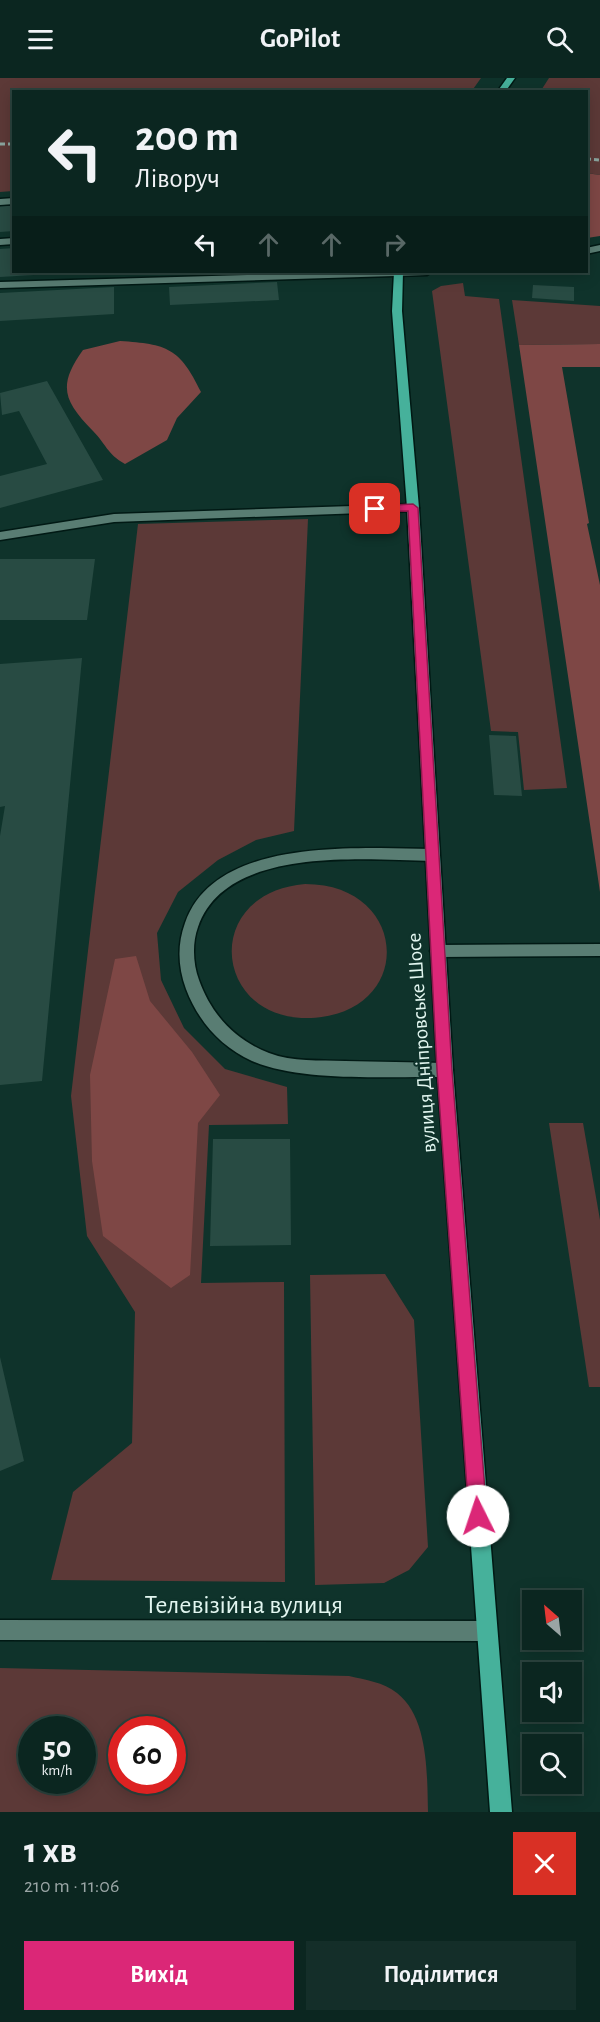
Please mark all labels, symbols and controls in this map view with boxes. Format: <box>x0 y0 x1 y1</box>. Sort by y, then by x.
icon: menu <box>24 23 57 56</box>
icon: search <box>543 23 576 56</box>
text: GoPilot <box>260 25 340 52</box>
icon: left <box>36 114 114 192</box>
text: 200 m <box>135 116 239 158</box>
text: Ліворуч <box>135 165 220 192</box>
icon: left <box>189 228 222 261</box>
icon: ahead <box>252 228 285 261</box>
icon: ahead <box>315 228 348 261</box>
icon: right <box>378 228 411 261</box>
pin <box>349 483 400 534</box>
icon: arrive <box>358 492 391 525</box>
street label: вулиця Дніпровське Шосе <box>403 932 440 1154</box>
position arrow <box>446 1484 510 1548</box>
north arrow <box>522 1590 582 1650</box>
map controls <box>522 1590 582 1794</box>
street label: Телевізійна вулиця <box>145 1592 343 1618</box>
button: sound <box>522 1662 582 1722</box>
speed limit sign: 60 <box>108 1716 186 1794</box>
text: 50 <box>43 1733 71 1763</box>
button: search <box>522 1734 582 1794</box>
text: km/h <box>42 1763 72 1778</box>
button: close <box>513 1832 576 1895</box>
text: 1 хв <box>24 1833 77 1869</box>
text: 210 m · 11:06 <box>24 1876 119 1896</box>
button: Вихід <box>24 1941 294 2010</box>
button: Поділитися <box>306 1941 576 2010</box>

